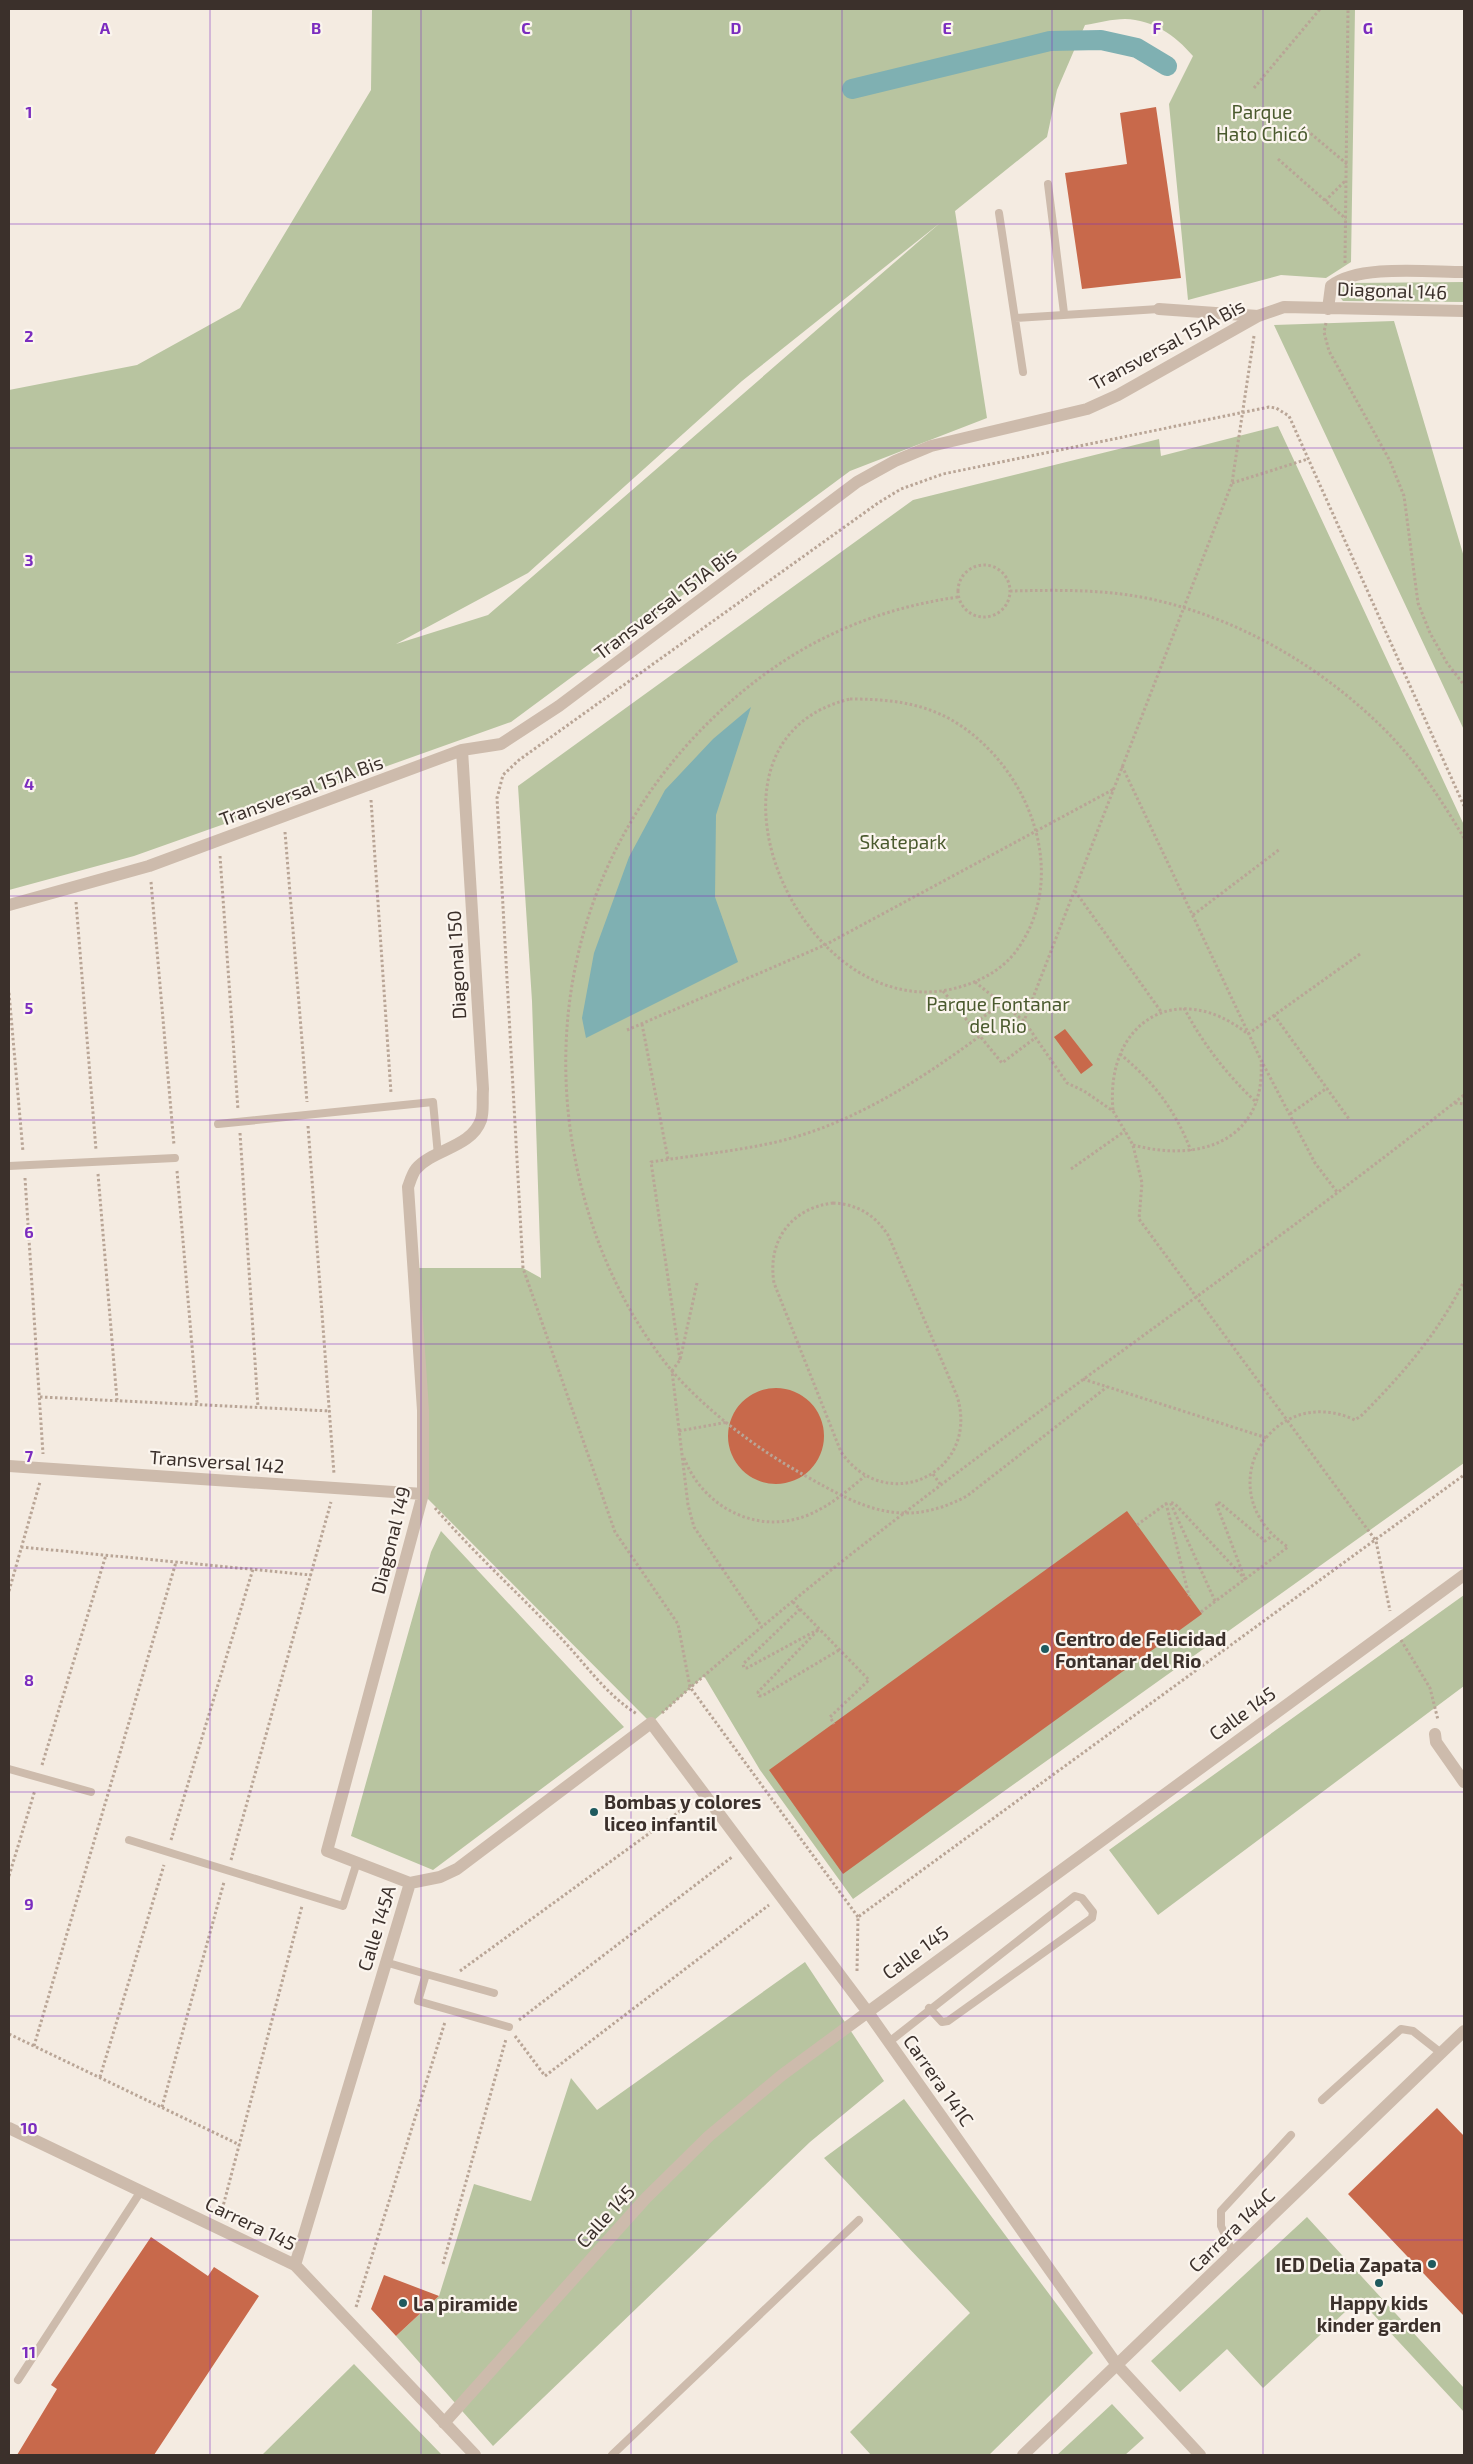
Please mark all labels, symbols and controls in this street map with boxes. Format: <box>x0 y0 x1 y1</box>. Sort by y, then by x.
text: A <box>100 18 111 37</box>
text: B <box>311 18 321 37</box>
text: C <box>521 18 531 37</box>
text: D <box>731 18 742 37</box>
text: E <box>942 18 952 37</box>
text: F <box>1153 18 1162 37</box>
text: G <box>1363 18 1373 37</box>
park label: Parque Hato Chicó <box>1216 100 1308 145</box>
text: 1 <box>26 102 32 121</box>
street label: Diagonal 146 <box>1337 277 1447 303</box>
street label: Transversal 151A Bis <box>1086 293 1248 395</box>
text: 2 <box>24 326 34 345</box>
street label: Transversal 151A Bis <box>589 542 741 664</box>
text: 3 <box>24 550 34 569</box>
street label: Transversal 151A Bis <box>216 750 386 830</box>
text: 4 <box>24 774 34 793</box>
park label: Skatepark <box>860 830 947 853</box>
street label: Diagonal 150 <box>442 910 470 1020</box>
park label: Parque Fontanar del Rio <box>926 992 1070 1037</box>
text: 5 <box>25 998 34 1017</box>
text: 6 <box>24 1222 34 1241</box>
street label: Transversal 142 <box>149 1445 285 1477</box>
text: 7 <box>25 1446 34 1465</box>
street label: Diagonal 149 <box>366 1484 414 1596</box>
place label: Centro de Felicidad Fontanar del Rio <box>1055 1627 1226 1672</box>
marker: Centro de Felicidad Fontanar del Rio <box>1039 1643 1051 1655</box>
text: 8 <box>24 1670 34 1689</box>
street label: Calle 145 <box>1204 1681 1280 1745</box>
place label: Bombas y colores liceo infantil <box>604 1790 761 1835</box>
marker: Bombas y colores liceo infantil <box>588 1806 600 1818</box>
street label: Calle 145A <box>352 1882 400 1974</box>
text: 9 <box>24 1894 34 1913</box>
street label: Calle 145 <box>877 1920 953 1984</box>
street label: Carrera 141C <box>899 2030 979 2130</box>
text: 10 <box>20 2118 38 2137</box>
street label: Calle 145 <box>571 2180 639 2252</box>
street label: Carrera 144C <box>1183 2183 1279 2277</box>
street label: Carrera 145 <box>202 2191 300 2255</box>
place label: IED Delia Zapata <box>1275 2253 1422 2276</box>
marker: IED Delia Zapata <box>1426 2258 1438 2270</box>
marker: Happy kids kinder garden <box>1373 2277 1385 2289</box>
place label: Happy kids kinder garden <box>1317 2291 1441 2336</box>
place label: La piramide <box>413 2292 518 2315</box>
marker: La piramide <box>397 2297 409 2309</box>
text: 11 <box>22 2342 36 2361</box>

